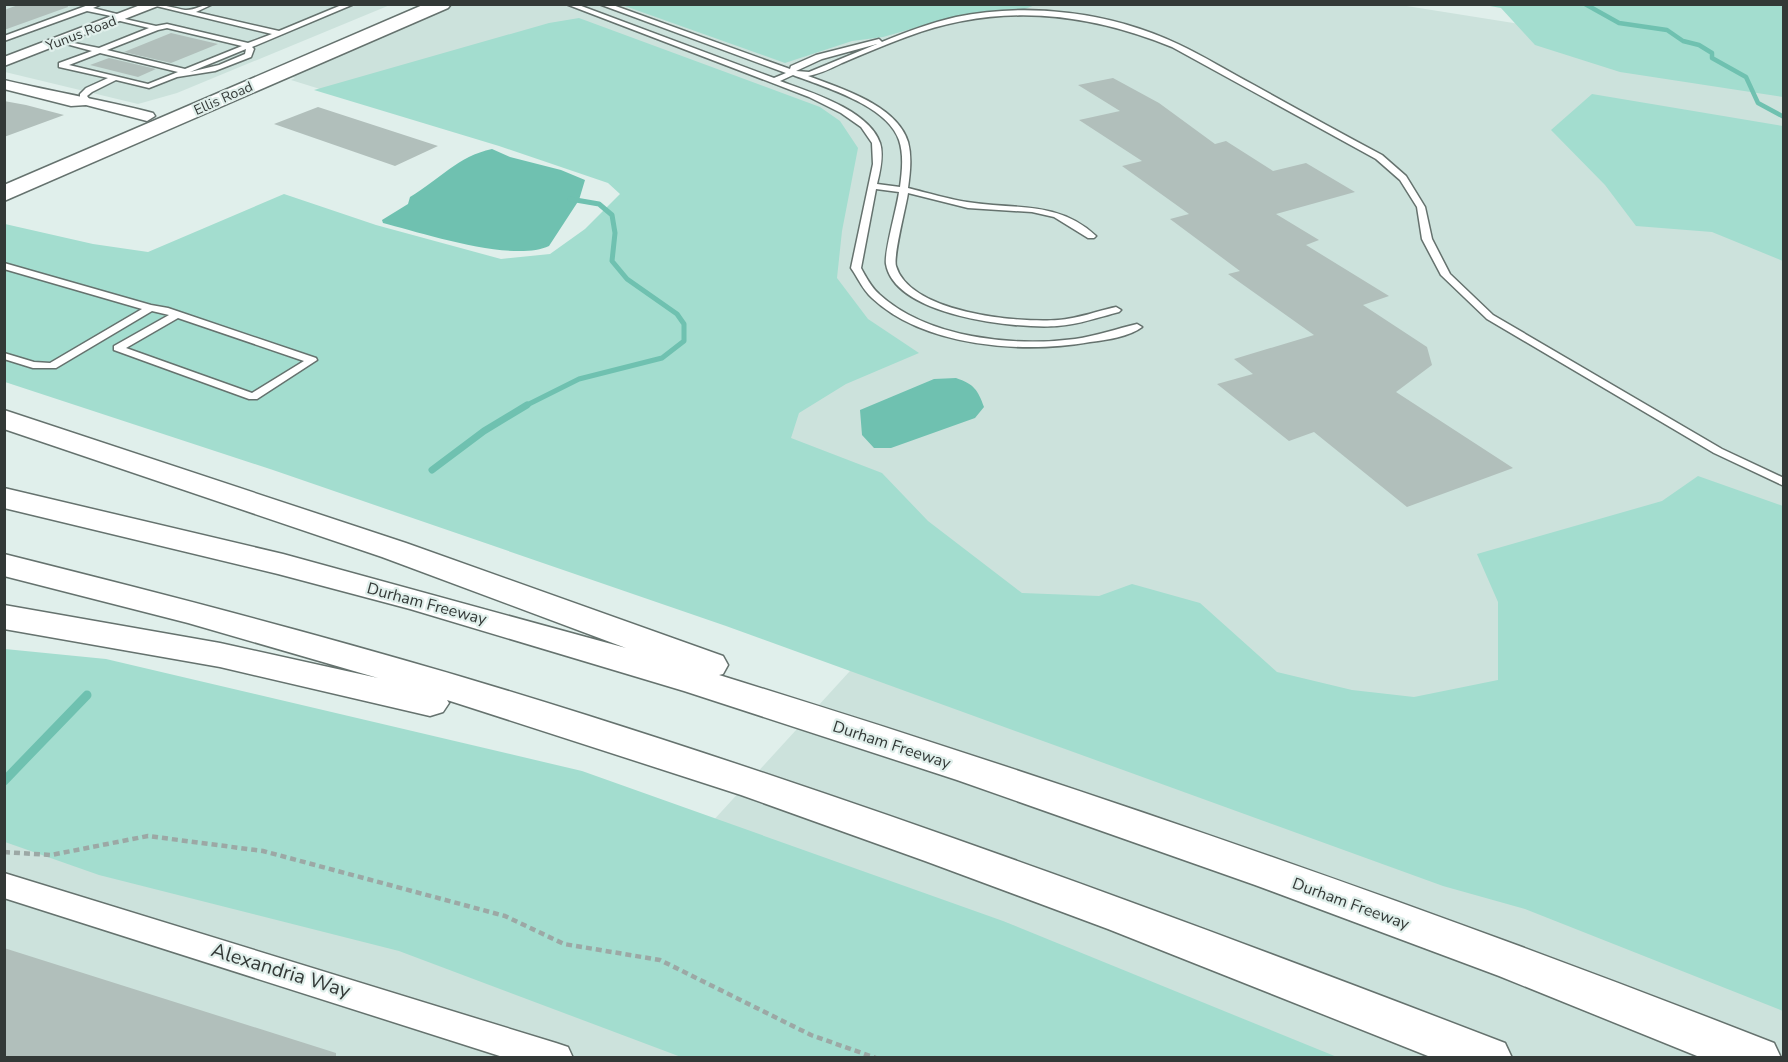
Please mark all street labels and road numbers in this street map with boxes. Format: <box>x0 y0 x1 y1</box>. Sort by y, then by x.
street label: Yunus Road <box>42 11 119 56</box>
street label: Ellis Road <box>191 77 256 120</box>
street label: Durham Freeway <box>364 577 490 631</box>
street label: Durham Freeway <box>830 715 954 775</box>
street label: Durham Freeway <box>1289 873 1413 936</box>
street label: Alexandria Way <box>208 936 354 1005</box>

